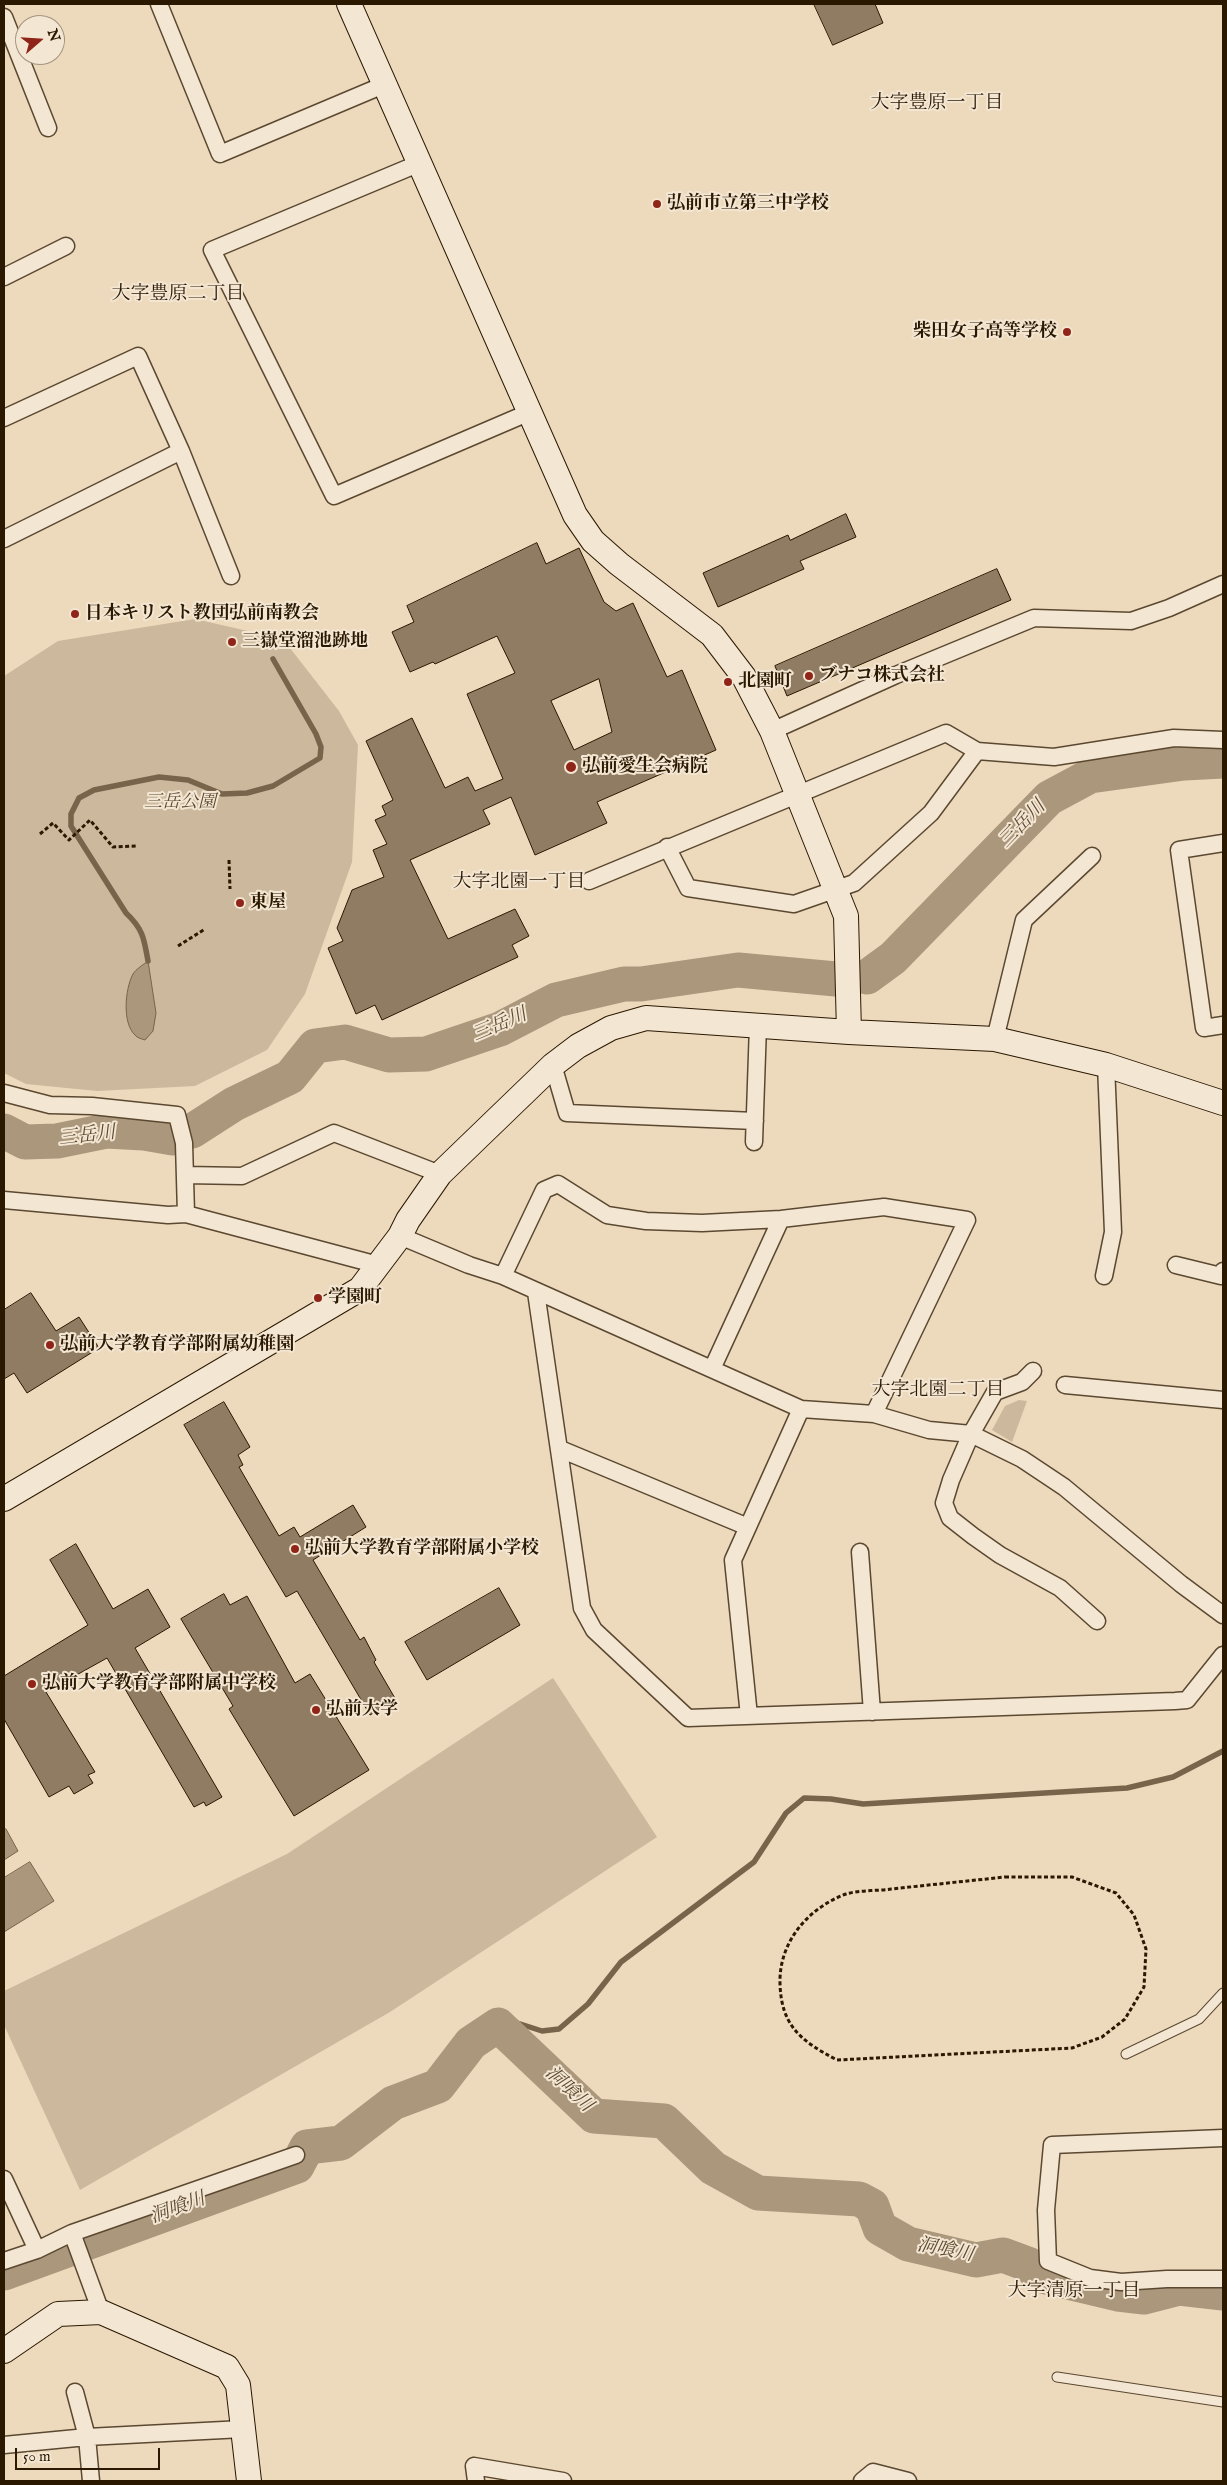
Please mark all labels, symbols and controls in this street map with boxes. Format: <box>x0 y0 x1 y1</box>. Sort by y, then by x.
north arrow <box>15 15 65 65</box>
text: N <box>43 27 64 44</box>
district label: 大字豊原一丁目 <box>871 93 1003 115</box>
place label: 弘前市立第三中学校 <box>667 193 829 215</box>
marker: 弘前市立第三中学校 <box>651 198 663 210</box>
district label: 大字豊原二丁目 <box>112 284 244 306</box>
place label: 柴田女子高等学校 <box>913 321 1057 343</box>
marker: 柴田女子高等学校 <box>1061 326 1073 338</box>
place label: 日本キリスト教団弘前南教会 <box>85 603 319 625</box>
marker: 日本キリスト教団弘前南教会 <box>69 608 81 620</box>
place label: 三嶽堂溜池跡地 <box>242 631 368 653</box>
marker: 三嶽堂溜池跡地 <box>226 636 238 648</box>
place label: ブナコ株式会社 <box>819 665 945 687</box>
marker: ブナコ株式会社 <box>803 670 815 682</box>
place label: 北園町 <box>738 671 792 693</box>
marker: 北園町 <box>722 676 734 688</box>
place label: 弘前愛生会病院 <box>582 756 708 778</box>
marker: 弘前愛生会病院 <box>564 760 578 774</box>
park label: 三岳公園 <box>144 792 216 814</box>
water label: 三岳川 <box>995 797 1051 853</box>
district label: 大字北園一丁目 <box>453 872 585 894</box>
place label: 東屋 <box>250 892 286 914</box>
marker: 東屋 <box>234 897 246 909</box>
water label: 三岳川 <box>469 1004 531 1048</box>
water label: 三岳川 <box>57 1122 117 1152</box>
place label: 学園町 <box>328 1287 382 1309</box>
marker: 学園町 <box>312 1292 324 1304</box>
place label: 弘前大学教育学部附属幼稚園 <box>60 1334 294 1356</box>
marker: 弘前大学教育学部附属幼稚園 <box>44 1339 56 1351</box>
district label: 大字北園二丁目 <box>872 1380 1004 1402</box>
place label: 弘前大学教育学部附属小学校 <box>305 1538 539 1560</box>
marker: 弘前大学教育学部附属小学校 <box>289 1543 301 1555</box>
place label: 弘前大学教育学部附属中学校 <box>42 1673 276 1695</box>
marker: 弘前大学教育学部附属中学校 <box>26 1678 38 1690</box>
place label: 弘前大学 <box>326 1699 398 1721</box>
marker: 弘前大学 <box>310 1704 322 1716</box>
water label: 洞喰川 <box>539 2062 597 2118</box>
water label: 洞喰川 <box>147 2189 209 2229</box>
water label: 洞喰川 <box>915 2234 975 2268</box>
district label: 大字清原一丁目 <box>1008 2281 1140 2303</box>
scale bar <box>18 2438 162 2470</box>
text: 50 m <box>23 2447 51 2466</box>

